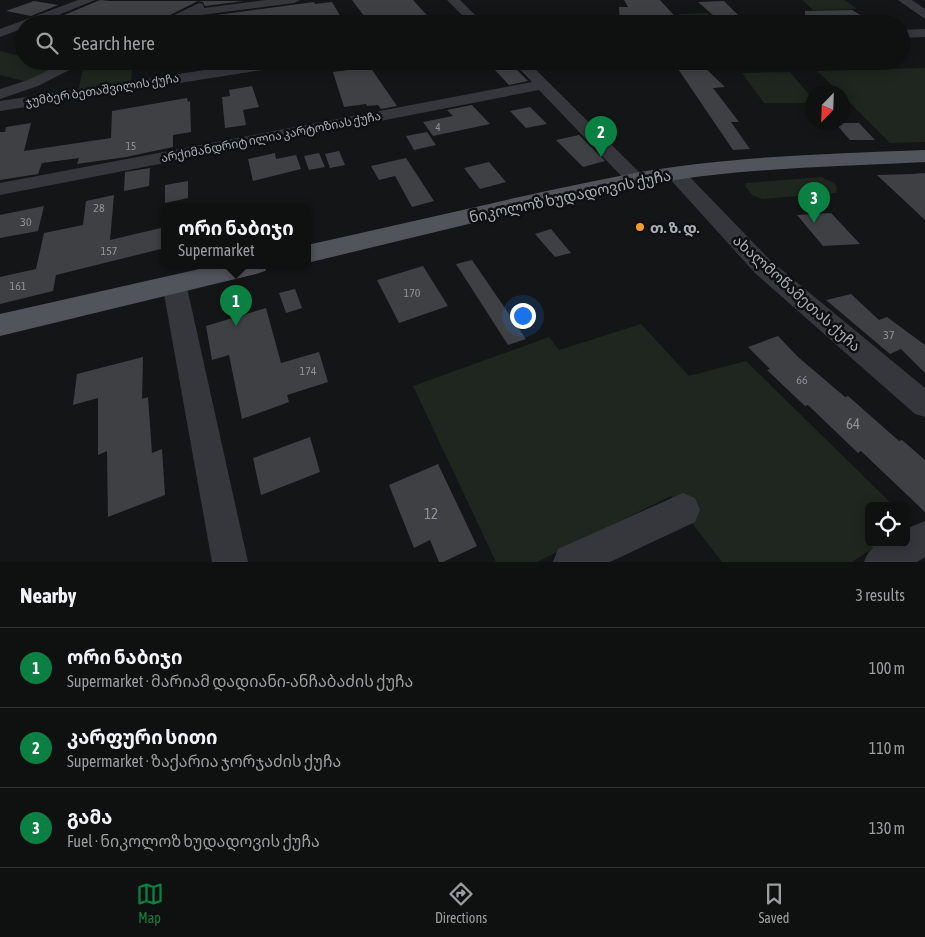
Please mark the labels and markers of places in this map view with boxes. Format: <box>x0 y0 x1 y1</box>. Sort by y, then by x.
pin: 2 <box>585 116 617 157</box>
pin: 3 <box>798 182 830 223</box>
place label: თ. ზ. დ. <box>650 219 700 237</box>
marker: თ. ზ. დ. <box>634 221 646 233</box>
pin: 1 <box>220 285 252 326</box>

